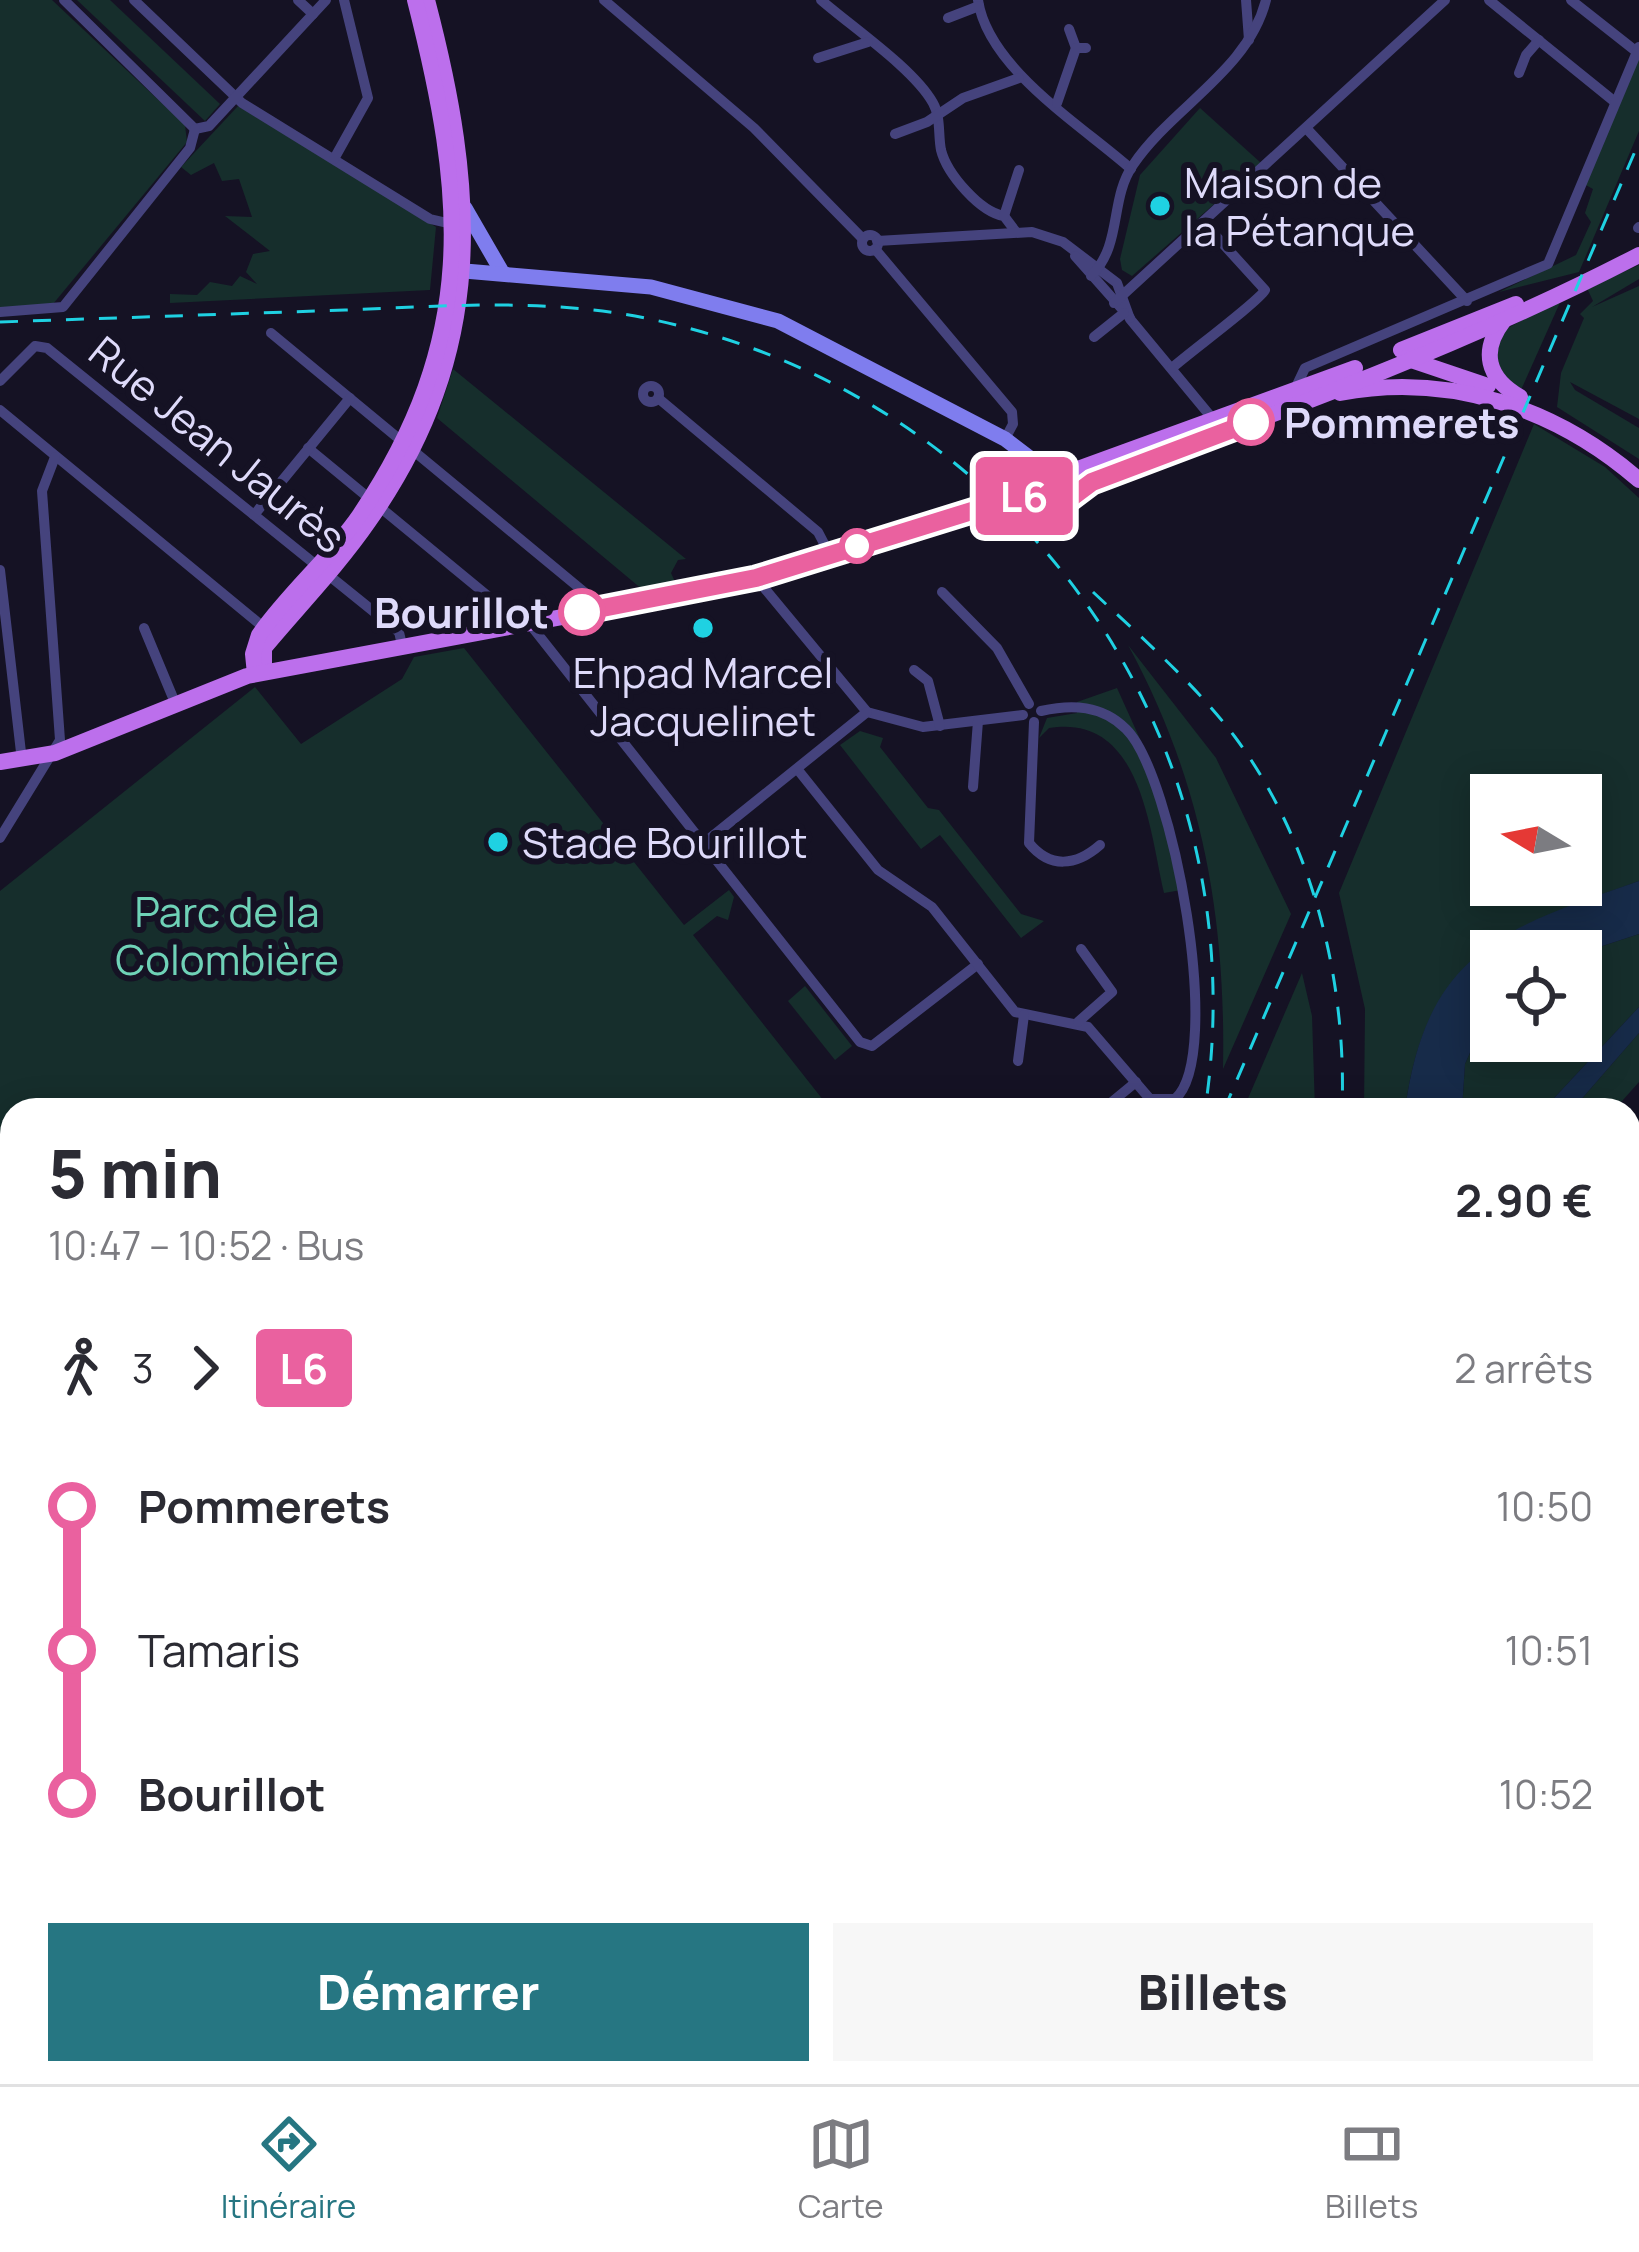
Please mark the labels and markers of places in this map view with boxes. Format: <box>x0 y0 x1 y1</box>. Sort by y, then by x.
place label: Maison de la Pétanque <box>1184 153 1415 259</box>
marker: Maison de la Pétanque <box>1147 193 1173 219</box>
place label: Pommerets <box>1284 393 1519 451</box>
marker: Pommerets <box>1229 400 1273 444</box>
unlabelled marker <box>841 530 873 562</box>
place label: Bourillot <box>374 583 549 641</box>
marker: Bourillot <box>560 590 604 634</box>
marker: Ehpad Marcel Jacquelinet <box>690 615 716 641</box>
place label: Ehpad Marcel Jacquelinet <box>573 643 833 749</box>
place label: Stade Bourillot <box>522 813 808 871</box>
marker: Stade Bourillot <box>485 829 511 855</box>

